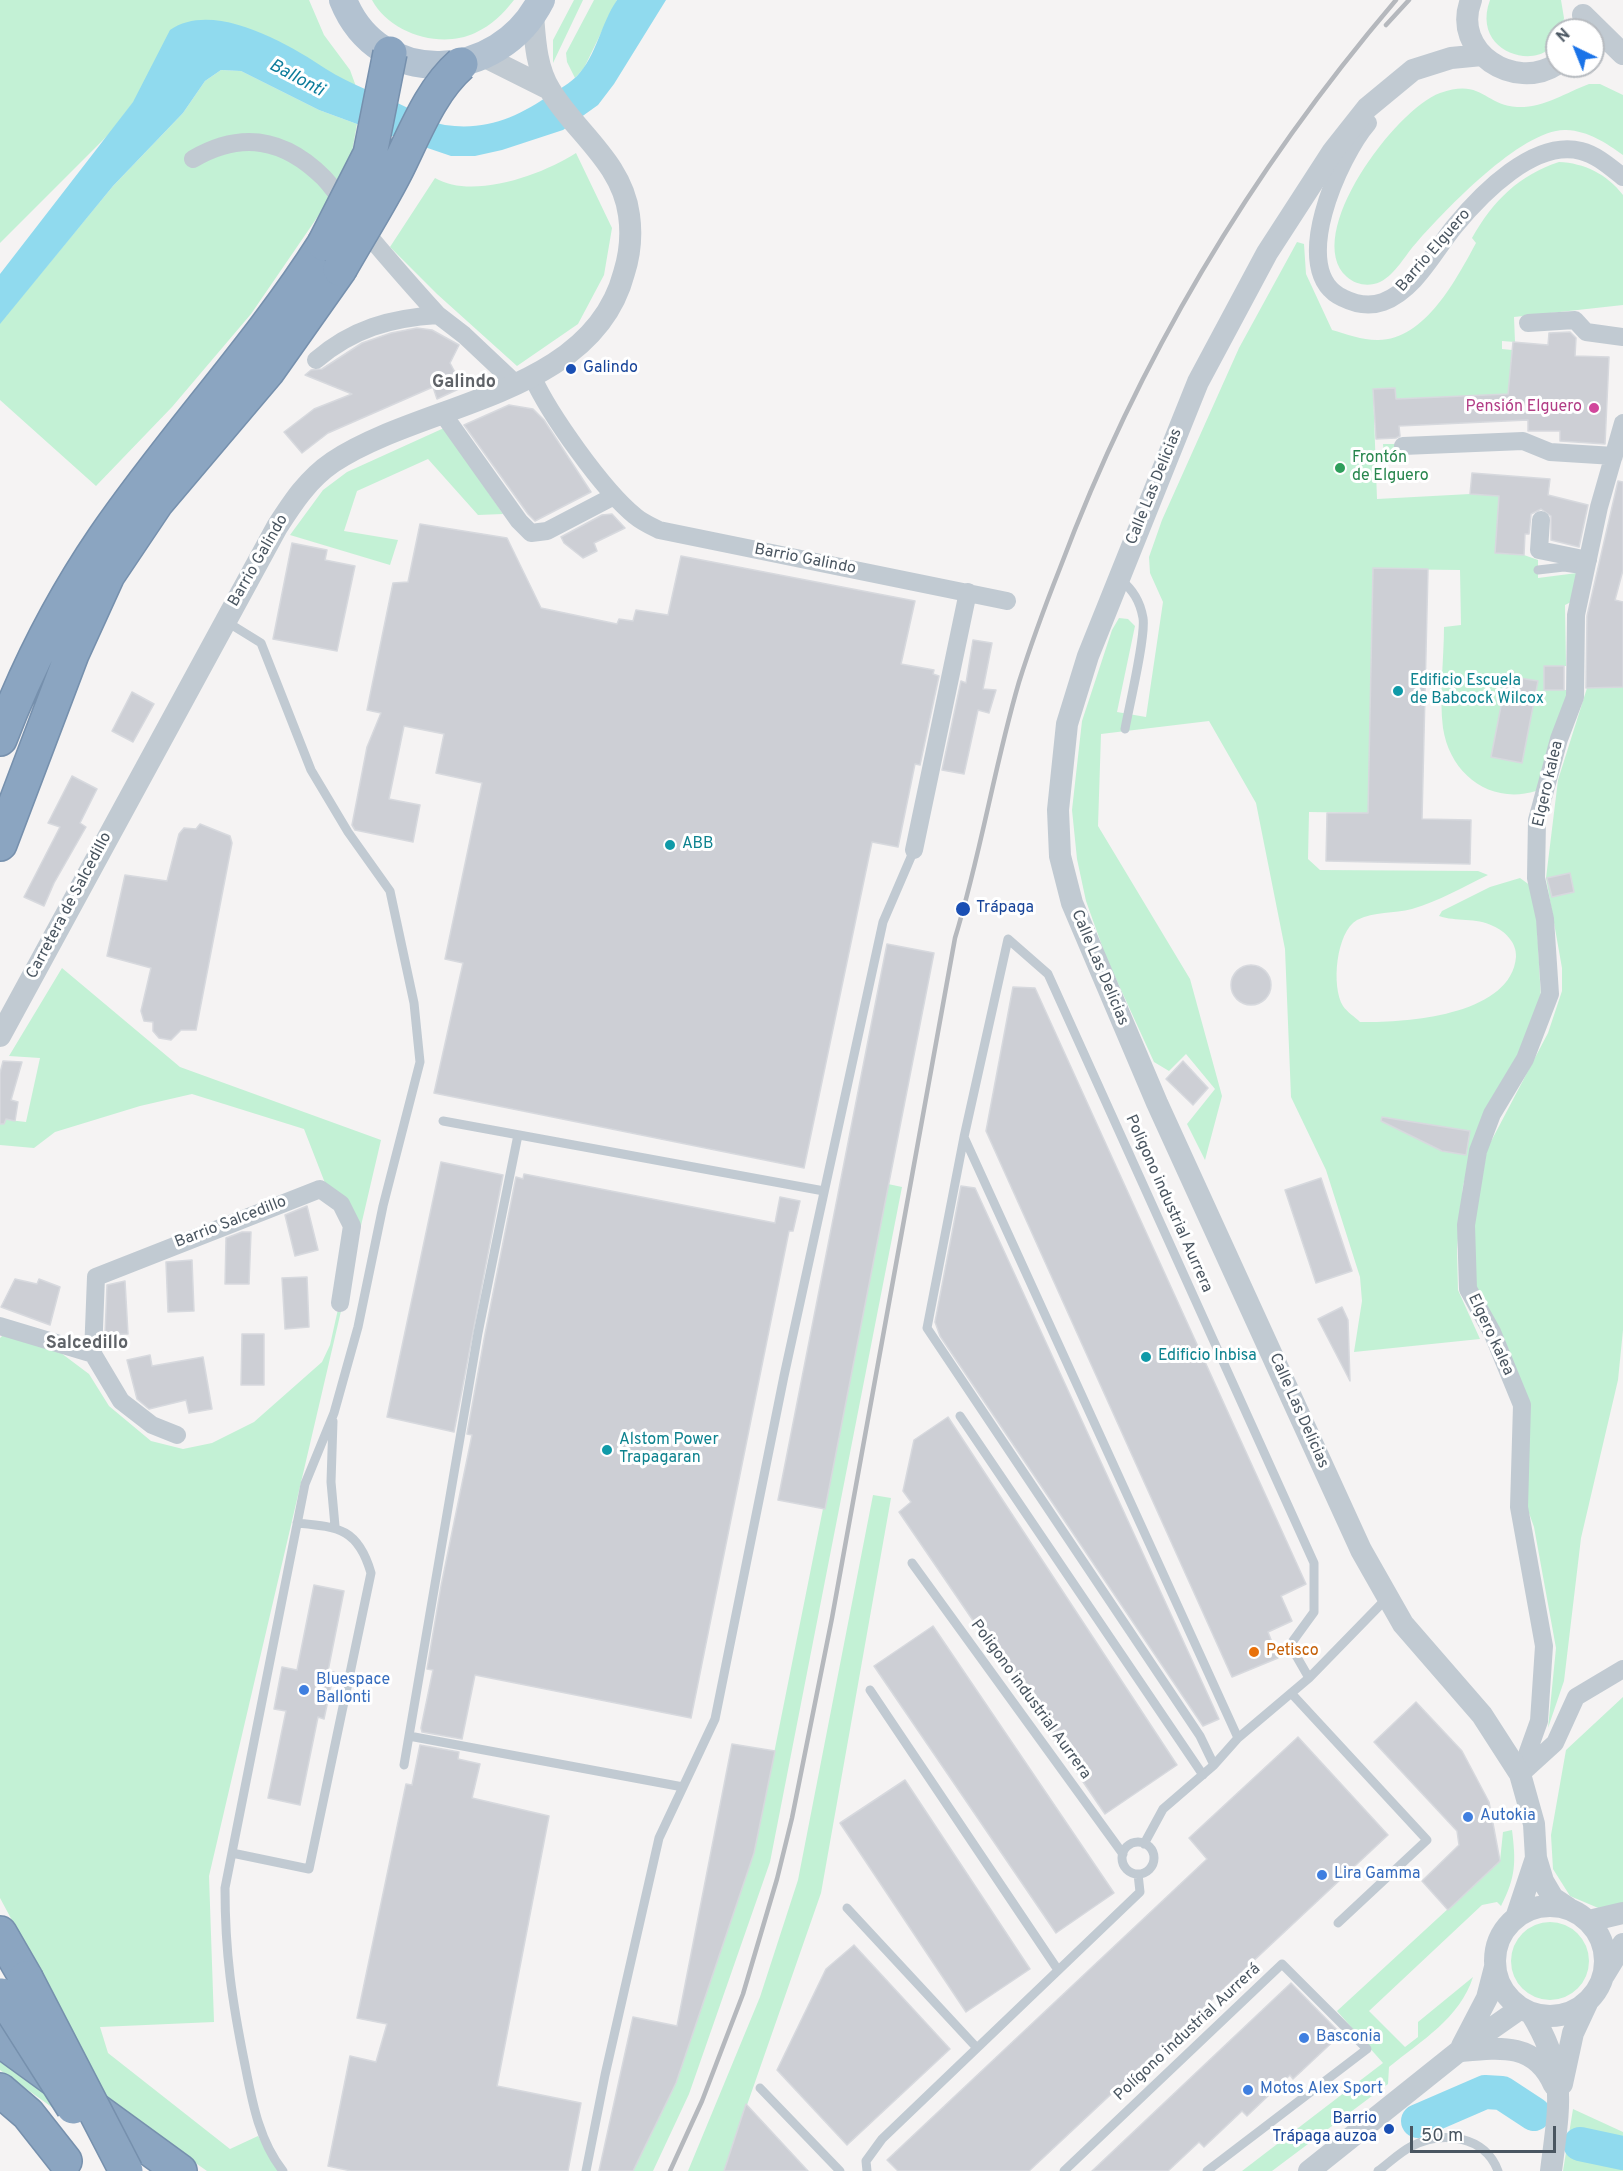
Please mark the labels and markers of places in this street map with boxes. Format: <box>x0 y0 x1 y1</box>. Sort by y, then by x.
place label: Galindo <box>583 359 638 379</box>
marker: Galindo <box>564 362 578 376</box>
place label: Pensión Elguero <box>1466 398 1582 418</box>
marker: Pensión Elguero <box>1587 401 1601 415</box>
place label: Frontón de Elguero <box>1352 449 1429 487</box>
marker: Frontón de Elguero <box>1333 461 1347 475</box>
place label: Edificio Escuela de Babcock Wilcox <box>1410 672 1544 710</box>
marker: Edificio Escuela de Babcock Wilcox <box>1391 684 1405 698</box>
place label: ABB <box>682 835 713 855</box>
marker: ABB <box>663 838 677 852</box>
place label: Trápaga <box>976 899 1034 919</box>
marker: Trápaga <box>954 900 972 918</box>
place label: Edificio Inbisa <box>1158 1347 1257 1367</box>
marker: Edificio Inbisa <box>1139 1350 1153 1364</box>
place label: Alstom Power Trapagaran <box>619 1431 719 1469</box>
marker: Alstom Power Trapagaran <box>600 1443 614 1457</box>
place label: Petisco <box>1266 1642 1319 1662</box>
marker: Petisco <box>1247 1645 1261 1659</box>
place label: Bluespace Ballonti <box>316 1671 390 1709</box>
marker: Bluespace Ballonti <box>297 1683 311 1697</box>
place label: Autokia <box>1480 1807 1536 1827</box>
marker: Autokia <box>1461 1810 1475 1824</box>
place label: Lira Gamma <box>1334 1865 1421 1885</box>
marker: Lira Gamma <box>1315 1868 1329 1882</box>
place label: Basconia <box>1316 2028 1381 2048</box>
marker: Basconia <box>1297 2031 1311 2045</box>
place label: Motos Alex Sport <box>1260 2080 1383 2100</box>
marker: Motos Alex Sport <box>1241 2083 1255 2097</box>
place label: Barrio Trápaga auzoa <box>1272 2110 1377 2148</box>
marker: Barrio Trápaga auzoa <box>1382 2122 1396 2136</box>

